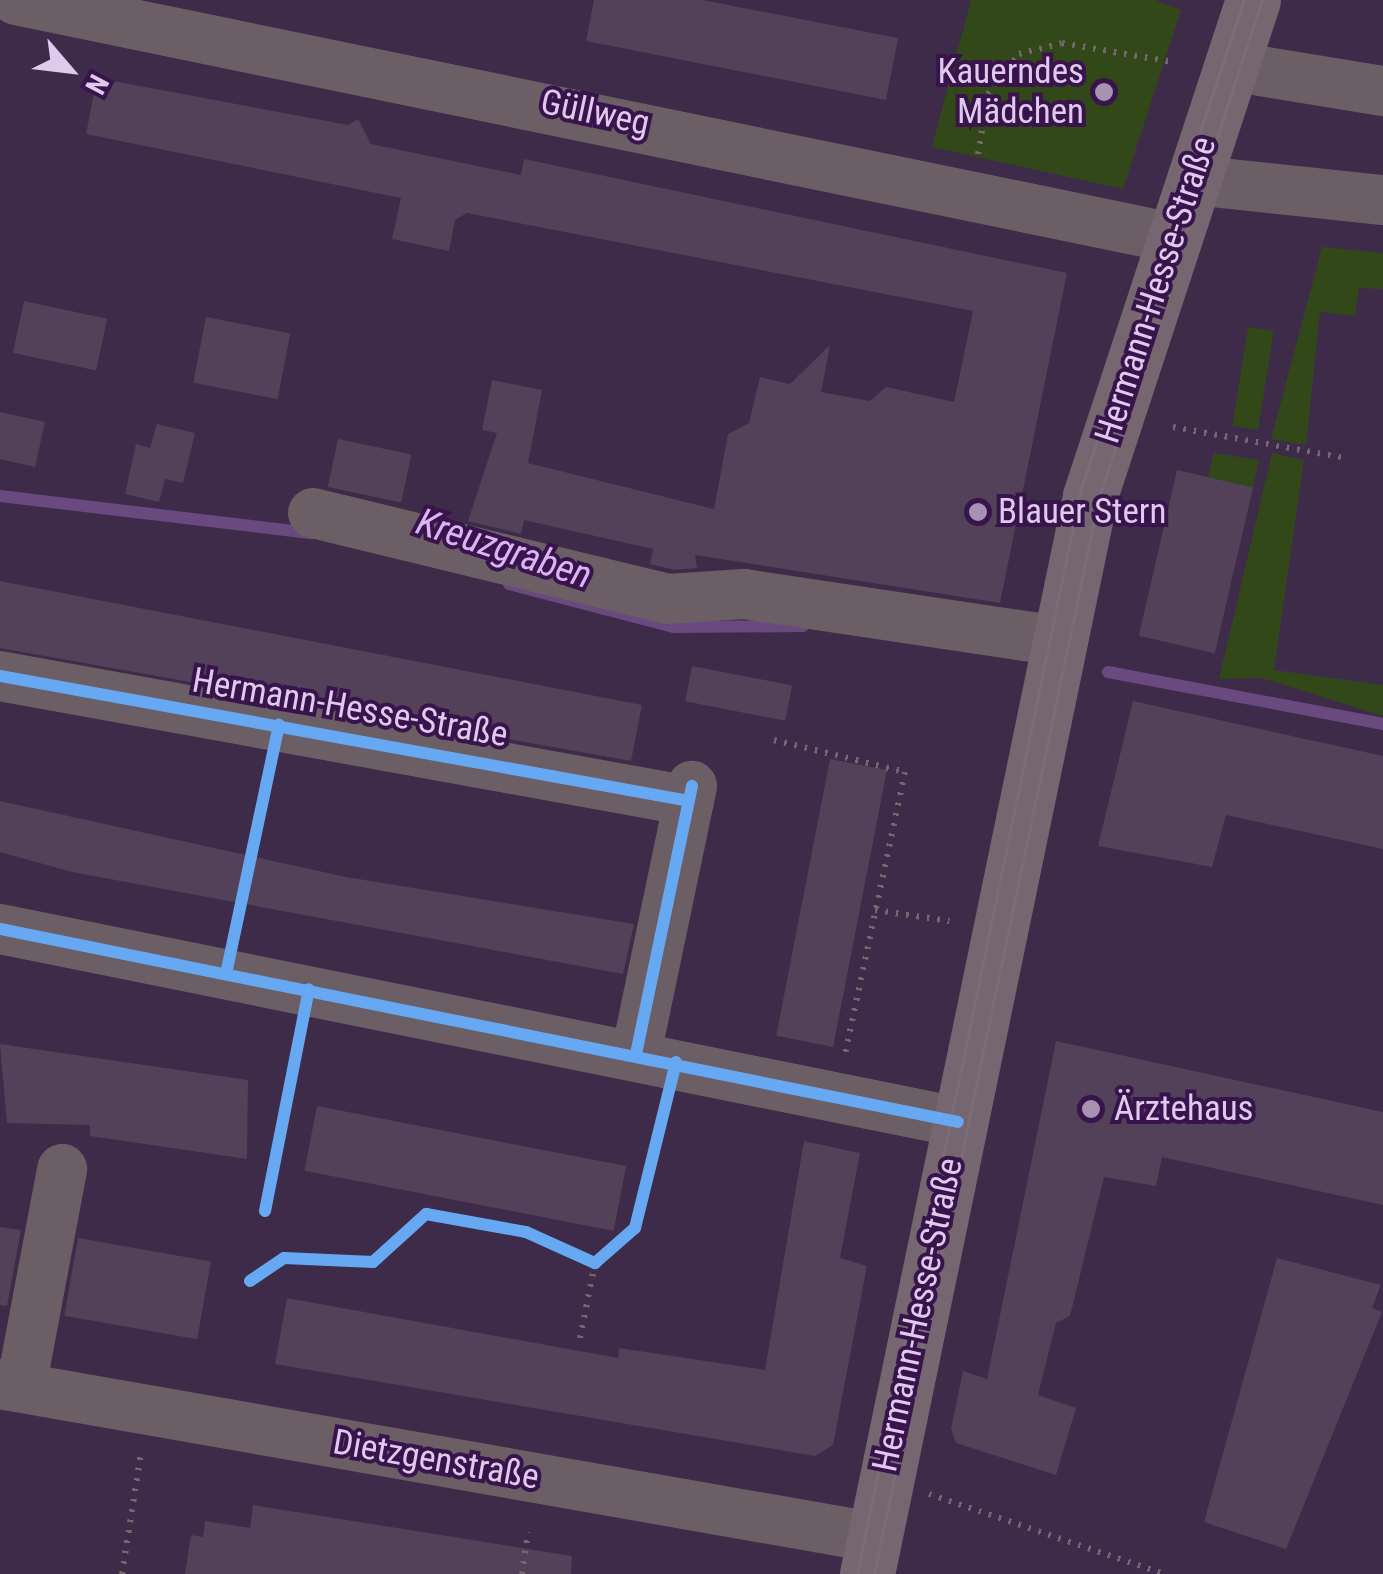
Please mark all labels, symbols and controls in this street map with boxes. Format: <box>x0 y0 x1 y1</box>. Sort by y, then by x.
north arrow <box>20 20 120 120</box>
place label: Kauerndes Mädchen <box>937 51 1084 133</box>
text: N <box>78 69 116 100</box>
street label: Güllweg <box>537 81 653 145</box>
marker: Kauerndes Mädchen <box>1093 81 1115 103</box>
street label: Hermann-Hesse-Straße <box>1087 132 1225 448</box>
place label: Blauer Stern <box>998 491 1166 533</box>
water label: Kreuzgraben <box>411 499 597 599</box>
marker: Blauer Stern <box>967 501 989 523</box>
street label: Hermann-Hesse-Straße <box>189 660 511 756</box>
place label: Ärztehaus <box>1114 1088 1254 1130</box>
marker: Ärztehaus <box>1078 1096 1104 1122</box>
street label: Hermann-Hesse-Straße <box>864 1154 972 1476</box>
street label: Dietzgenstraße <box>330 1421 542 1499</box>

